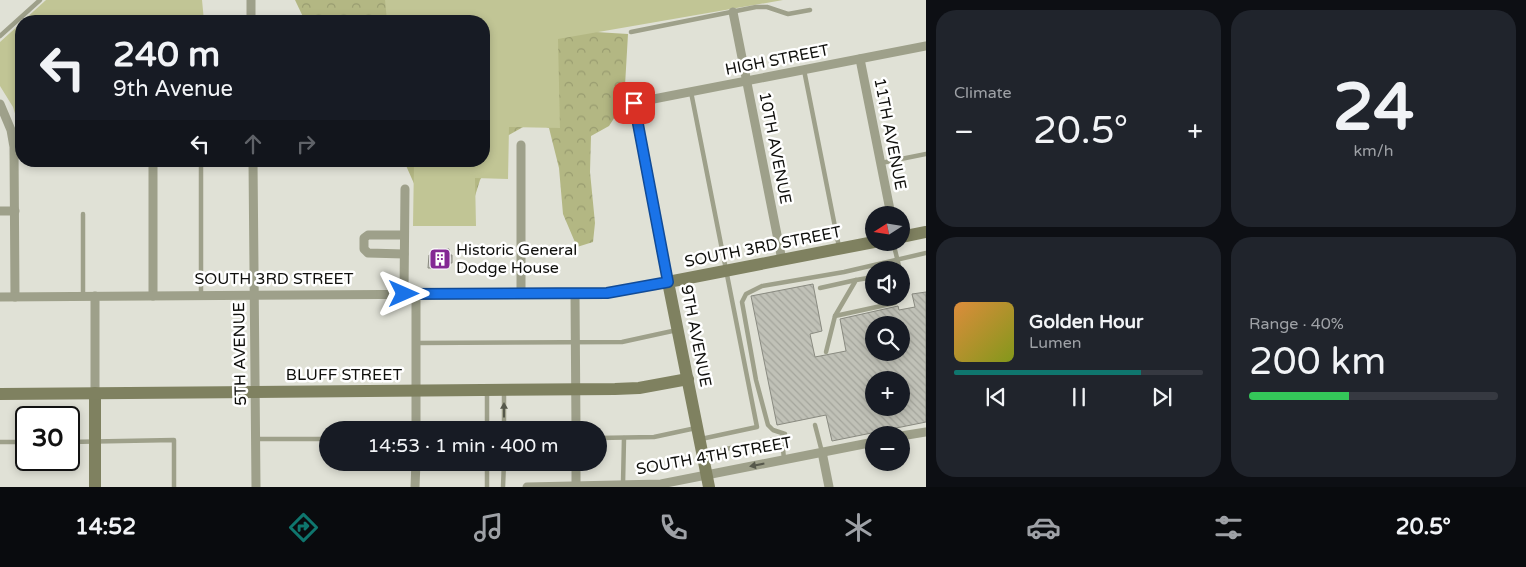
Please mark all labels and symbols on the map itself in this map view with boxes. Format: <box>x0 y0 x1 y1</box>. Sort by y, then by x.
street label: HIGH STREET <box>723 40 831 80</box>
street label: 11TH AVENUE <box>869 76 911 192</box>
pin <box>613 82 655 124</box>
street label: 10TH AVENUE <box>754 90 796 206</box>
north arrow <box>865 206 910 251</box>
street label: SOUTH 3RD STREET <box>683 222 843 272</box>
place label: Historic General Dodge House <box>456 240 577 278</box>
building icon: Historic General Dodge House <box>428 247 452 271</box>
position arrow <box>377 267 429 319</box>
street label: SOUTH 3RD STREET <box>194 269 354 289</box>
street label: 9TH AVENUE <box>676 283 716 389</box>
street label: 5TH AVENUE <box>229 302 251 406</box>
street label: BLUFF STREET <box>286 365 402 385</box>
one-way arrow <box>500 402 508 418</box>
speed limit sign: 30 <box>15 406 80 471</box>
street label: SOUTH 4TH STREET <box>635 432 794 480</box>
one-way arrow <box>749 461 765 469</box>

